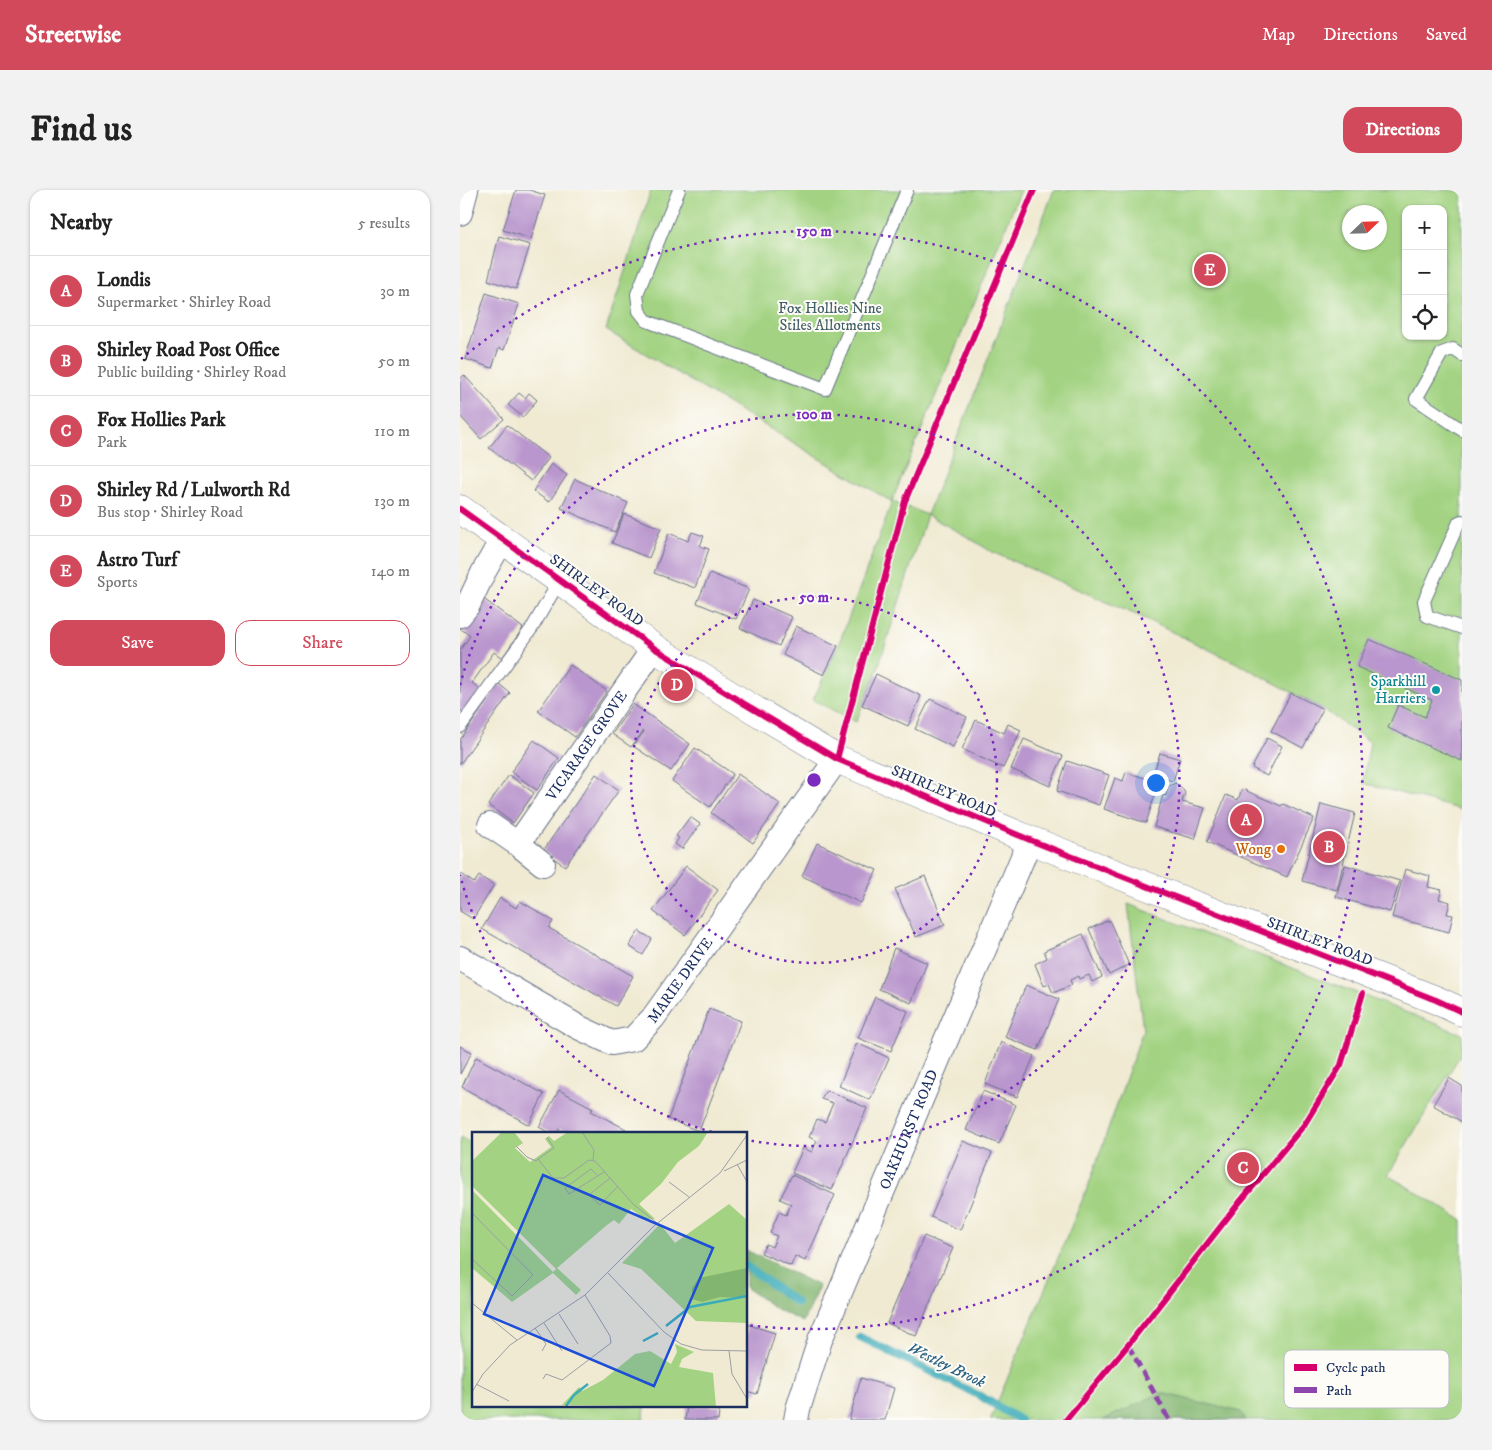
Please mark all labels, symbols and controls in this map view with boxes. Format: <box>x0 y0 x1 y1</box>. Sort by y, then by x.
text: Streetwise <box>25 20 121 50</box>
text: Map <box>1262 24 1295 46</box>
text: Directions <box>1323 24 1398 46</box>
text: Saved <box>1426 24 1467 46</box>
button: Directions <box>1343 107 1462 153</box>
text: Find us <box>30 108 132 152</box>
north arrow <box>1342 205 1387 250</box>
map controls <box>1402 205 1447 340</box>
button: + <box>1402 205 1447 250</box>
text: Nearby <box>50 210 112 236</box>
text: 5 results <box>358 213 410 233</box>
text: 150 m <box>796 222 832 241</box>
button: − <box>1402 250 1447 295</box>
pin: E <box>1194 251 1226 289</box>
text: Londis <box>97 269 151 292</box>
text: A <box>61 281 71 301</box>
text: 30 m <box>380 281 410 301</box>
text: Supermarket · Shirley Road <box>97 292 271 312</box>
button: locate <box>1402 295 1447 340</box>
park label: Fox Hollies Nine Stiles Allotments <box>778 299 882 335</box>
text: Shirley Road Post Office <box>97 339 280 362</box>
text: B <box>61 351 71 371</box>
text: 50 m <box>378 351 410 371</box>
text: Public building · Shirley Road <box>97 362 286 382</box>
text: 100 m <box>796 405 833 424</box>
text: Fox Hollies Park <box>97 409 226 432</box>
text: C <box>61 421 71 441</box>
text: 110 m <box>374 421 410 441</box>
text: Park <box>97 432 127 452</box>
text: Shirley Rd / Lulworth Rd <box>97 479 290 502</box>
text: D <box>60 491 72 511</box>
text: 130 m <box>374 491 410 511</box>
text: Bus stop · Shirley Road <box>97 502 243 522</box>
text: Astro Turf <box>97 549 177 572</box>
street label: SHIRLEY ROAD <box>546 550 648 631</box>
text: E <box>60 561 72 581</box>
text: 140 m <box>371 561 410 581</box>
text: Sports <box>97 572 138 592</box>
text: 50 m <box>798 588 830 607</box>
button: Save <box>50 620 225 666</box>
button: Share <box>235 620 410 666</box>
pin: D <box>661 666 693 704</box>
place label: Sparkhill Harriers <box>1371 672 1426 708</box>
marker: Sparkhill Harriers <box>1430 684 1442 696</box>
street label: VICARAGE GROVE <box>541 687 632 805</box>
street label: SHIRLEY ROAD <box>889 761 999 822</box>
your location <box>1143 770 1169 796</box>
centre of rings <box>805 771 823 789</box>
pin: A <box>1230 801 1262 839</box>
pin: B <box>1313 828 1345 866</box>
place label: Wong <box>1235 840 1272 859</box>
marker: Wong <box>1275 843 1287 855</box>
street label: SHIRLEY ROAD <box>1264 913 1375 970</box>
street label: MARIE DRIVE <box>643 934 717 1027</box>
street label: OAKHURST ROAD <box>875 1067 943 1192</box>
inset map <box>472 1132 748 1408</box>
pin: C <box>1227 1149 1259 1187</box>
water label: Westley Brook <box>905 1338 989 1392</box>
legend <box>1284 1350 1449 1408</box>
text: Cycle path <box>1326 1359 1386 1377</box>
text: Path <box>1326 1382 1353 1400</box>

